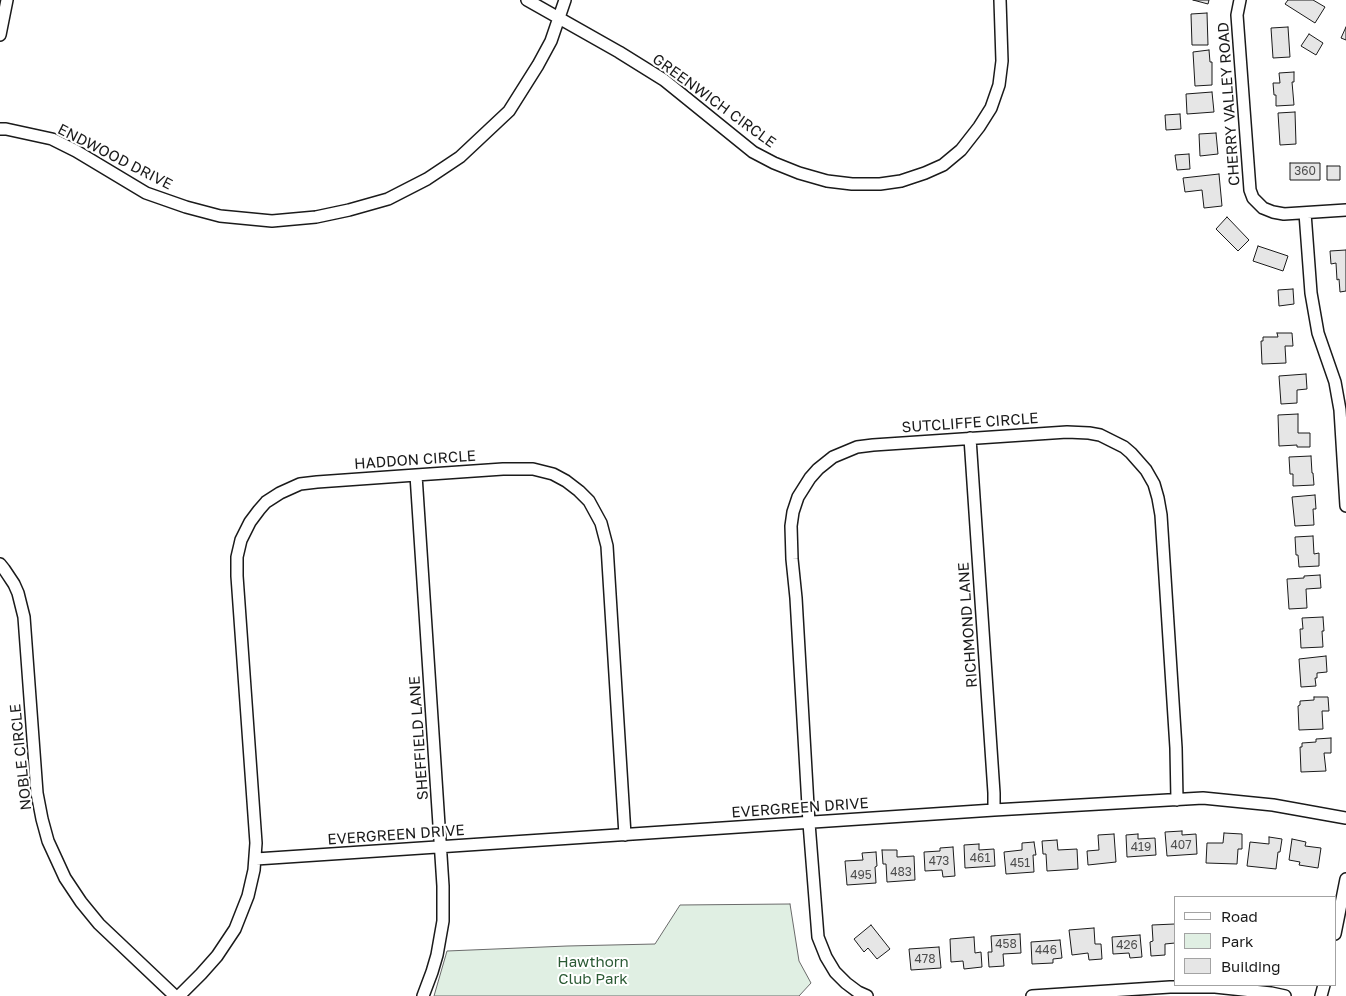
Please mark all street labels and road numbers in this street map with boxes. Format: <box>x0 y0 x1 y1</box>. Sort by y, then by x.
street label: CHERRY VALLEY ROAD <box>1214 22 1244 186</box>
street label: GREENWICH CIRCLE <box>649 50 779 152</box>
street label: ENDWOOD DRIVE <box>55 120 175 194</box>
street label: SUTCLIFFE CIRCLE <box>901 409 1039 437</box>
street label: HADDON CIRCLE <box>354 447 476 473</box>
street label: RICHMOND LANE <box>955 562 981 688</box>
street label: SHEFFIELD LANE <box>406 675 432 801</box>
street label: NOBLE CIRCLE <box>6 703 36 811</box>
street label: EVERGREEN DRIVE <box>731 794 869 822</box>
street label: EVERGREEN DRIVE <box>327 821 465 849</box>

